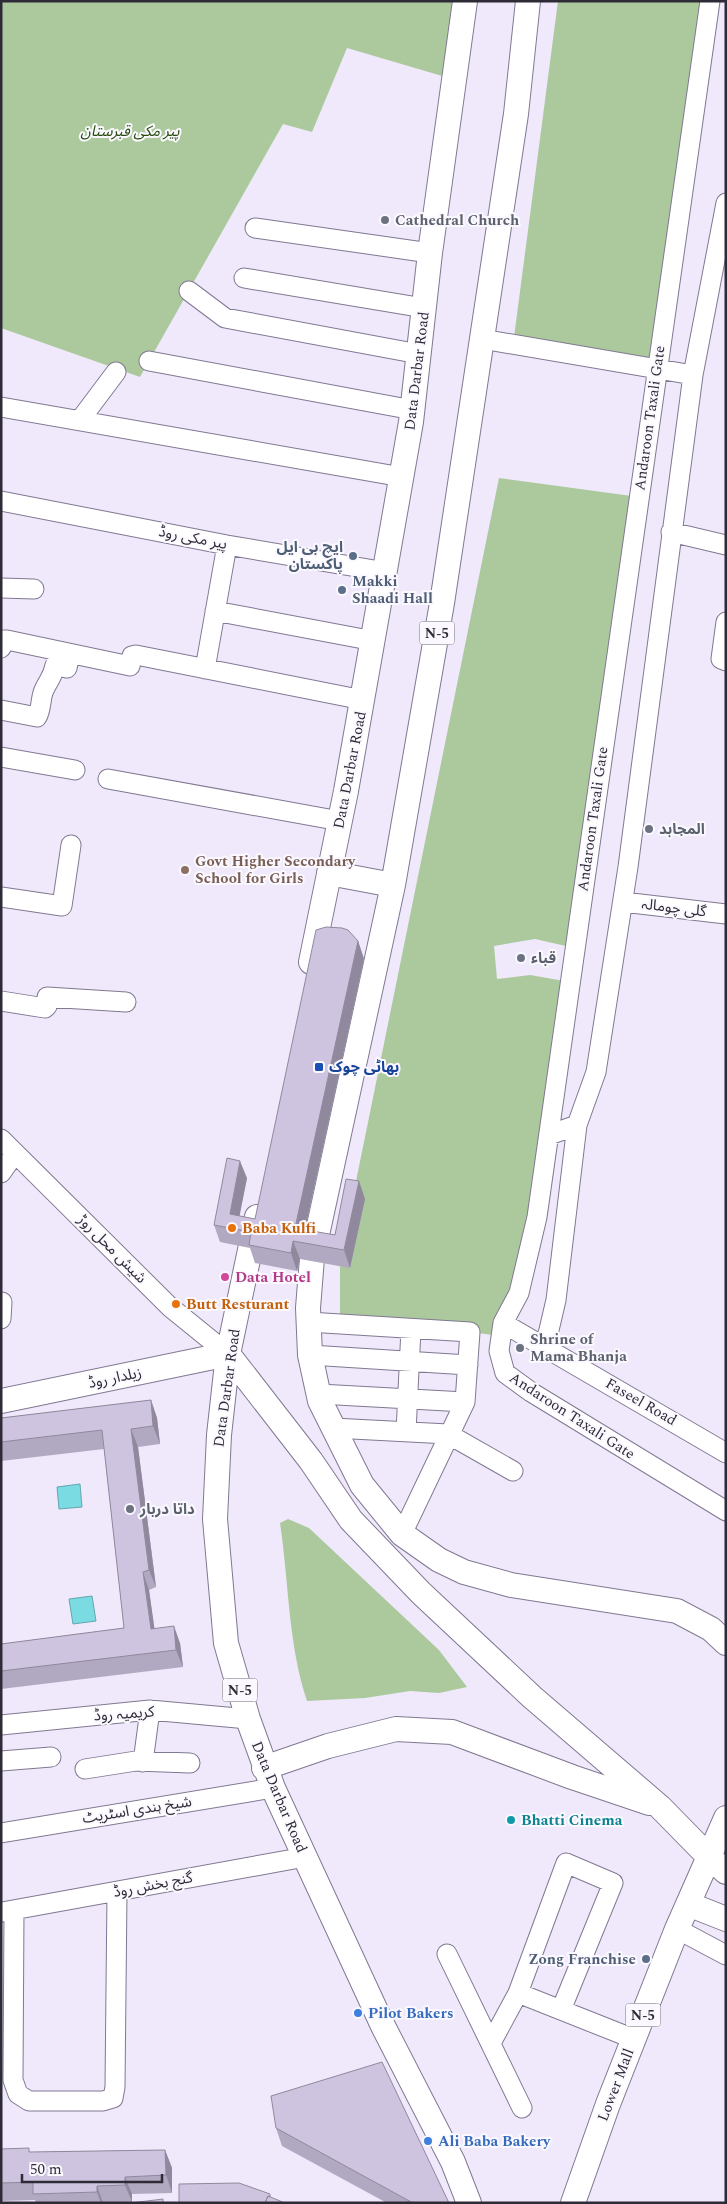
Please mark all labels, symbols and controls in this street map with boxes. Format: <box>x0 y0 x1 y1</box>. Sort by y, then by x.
park label: پیر مکی قبرستان <box>80 120 180 143</box>
place label: Cathedral Church <box>395 209 519 232</box>
marker: Cathedral Church <box>379 214 391 226</box>
street label: Data Darbar Road <box>398 310 436 432</box>
street label: Andaroon Taxali Gate <box>628 344 672 492</box>
street label: پیر مکی روڈ <box>157 520 229 556</box>
place label: ایچ بی ایل پاکستان <box>277 536 343 576</box>
marker: ایچ بی ایل پاکستان <box>347 550 359 562</box>
place label: Makki Shaadi Hall <box>352 570 433 610</box>
marker: Makki Shaadi Hall <box>336 584 348 596</box>
road number: N-5 <box>420 622 454 644</box>
street label: Data Darbar Road <box>327 709 373 831</box>
street label: Andaroon Taxali Gate <box>571 745 615 893</box>
place label: المجاہد <box>659 818 705 841</box>
marker: المجاہد <box>643 823 655 835</box>
place label: Govt Higher Secondary School for Girls <box>195 850 356 890</box>
marker: Govt Higher Secondary School for Girls <box>179 864 191 876</box>
street label: گلی چومالہ <box>640 893 708 923</box>
place label: قباء <box>531 947 556 970</box>
marker: قباء <box>515 952 527 964</box>
place label: بھاٹی چوک <box>329 1056 399 1079</box>
marker: بھاٹی چوک <box>313 1061 325 1073</box>
street label: شیش محل روڑ <box>71 1208 152 1289</box>
place label: Baba Kulfi <box>242 1217 317 1240</box>
marker: Baba Kulfi <box>226 1222 238 1234</box>
place label: Data Hotel <box>235 1266 311 1289</box>
marker: Data Hotel <box>219 1271 231 1283</box>
place label: Butt Resturant <box>186 1293 290 1316</box>
marker: Butt Resturant <box>170 1298 182 1310</box>
street label: Data Darbar Road <box>207 1327 247 1449</box>
place label: Shrine of Mama Bhanja <box>530 1328 627 1368</box>
marker: Shrine of Mama Bhanja <box>514 1342 526 1354</box>
street label: زیلدار روڈ <box>86 1361 144 1395</box>
street label: Andaroon Taxali Gate <box>504 1367 640 1465</box>
street label: Faseel Road <box>601 1372 681 1432</box>
place label: داتا دربار <box>139 1498 195 1521</box>
marker: داتا دربار <box>124 1503 136 1515</box>
road number: N-5 <box>222 1678 258 1702</box>
street label: کریمیہ روڈ <box>93 1700 156 1728</box>
street label: Data Darbar Road <box>245 1737 313 1857</box>
street label: شیخ ہندی اسٹریٹ <box>81 1790 194 1830</box>
place label: Bhatti Cinema <box>521 1809 623 1832</box>
marker: Bhatti Cinema <box>505 1814 517 1826</box>
street label: گنج بخش روڈ <box>111 1866 196 1904</box>
place label: Zong Franchise <box>528 1948 636 1971</box>
marker: Zong Franchise <box>640 1953 652 1965</box>
place label: Pilot Bakers <box>368 2002 453 2025</box>
road number: N-5 <box>626 2004 660 2026</box>
marker: Pilot Bakers <box>352 2007 364 2019</box>
street label: Lower Mall <box>592 2045 640 2125</box>
place label: Ali Baba Bakery <box>438 2130 551 2153</box>
marker: Ali Baba Bakery <box>422 2135 434 2147</box>
scale bar <box>22 2152 162 2184</box>
text: 50 m <box>30 2158 62 2181</box>

